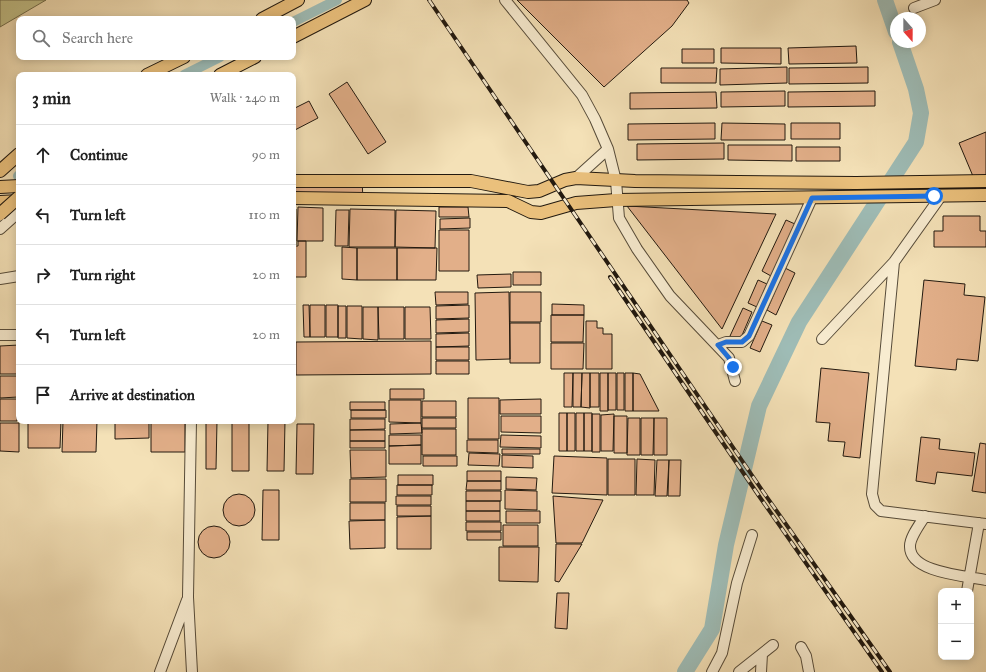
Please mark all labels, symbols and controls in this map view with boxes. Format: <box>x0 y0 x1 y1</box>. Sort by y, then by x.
north arrow <box>890 12 926 48</box>
search box <box>16 16 296 60</box>
icon: search <box>30 27 52 49</box>
text: Search here <box>62 29 133 47</box>
text: 3 min <box>32 88 71 109</box>
text: Walk · 240 m <box>210 90 280 106</box>
icon: ahead <box>32 144 54 166</box>
text: Continue <box>70 146 128 164</box>
text: 90 m <box>252 147 280 163</box>
route start <box>925 187 943 205</box>
icon: left <box>32 204 54 226</box>
text: Turn left <box>70 206 126 224</box>
text: 110 m <box>248 207 280 223</box>
icon: right <box>32 264 54 286</box>
text: Turn right <box>70 266 135 284</box>
text: 20 m <box>252 267 280 283</box>
icon: left <box>32 324 54 346</box>
text: Turn left <box>70 326 126 344</box>
text: 20 m <box>252 327 280 343</box>
route end <box>724 358 742 376</box>
icon: arrive <box>32 384 54 406</box>
text: Arrive at destination <box>70 386 195 404</box>
map controls <box>938 588 974 660</box>
button: + <box>938 588 974 624</box>
button: − <box>938 624 974 660</box>

